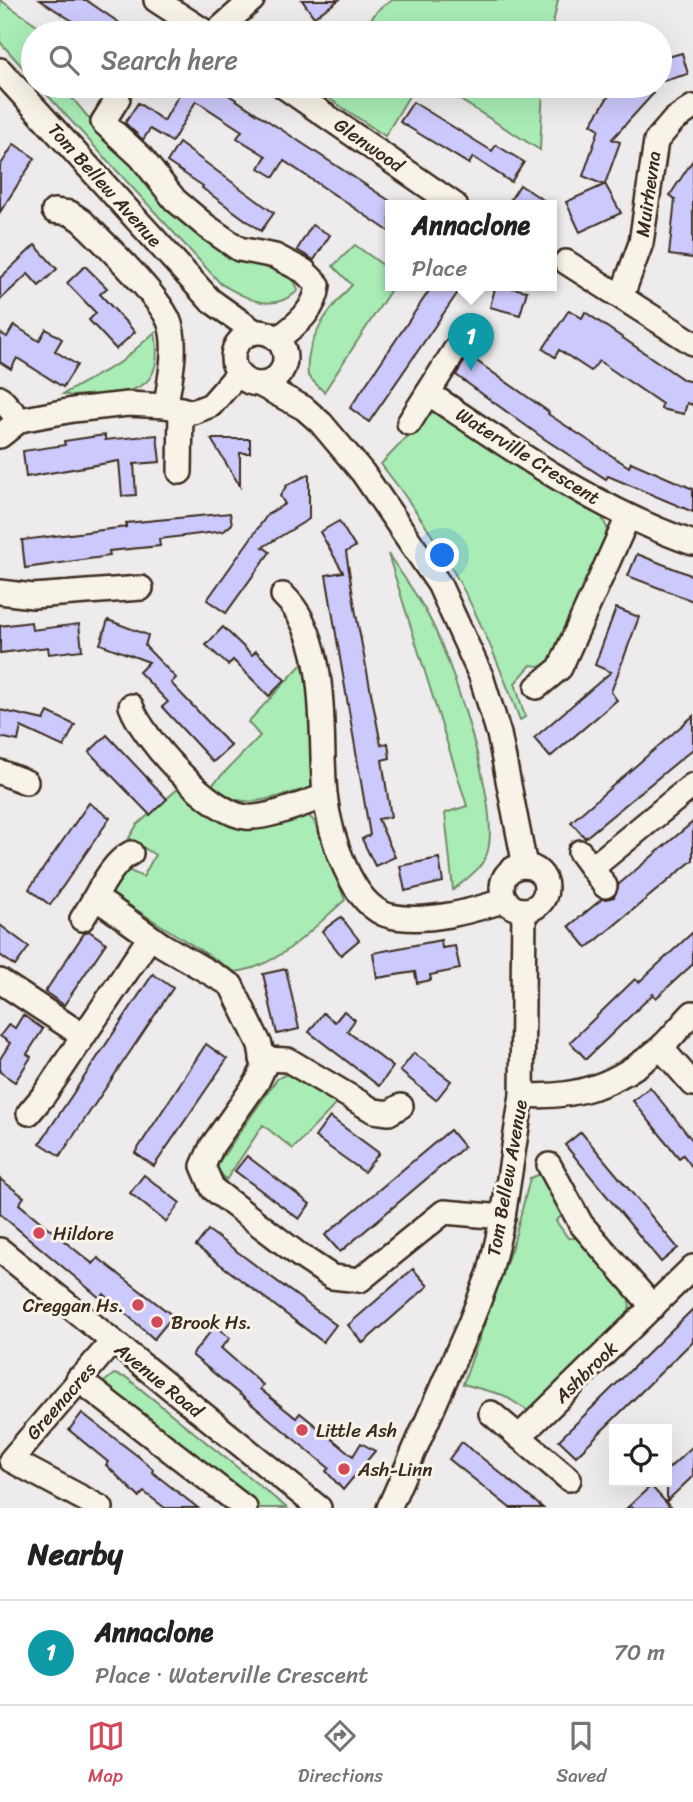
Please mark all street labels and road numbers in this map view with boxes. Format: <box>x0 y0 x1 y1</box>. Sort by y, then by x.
street label: Glenwood <box>327 109 413 182</box>
street label: Tom Bellew Avenue <box>40 115 170 255</box>
street label: Muirhevna <box>626 148 670 239</box>
street label: Waterville Crescent <box>449 398 607 514</box>
street label: Tom Bellew Avenue <box>477 1097 537 1259</box>
street label: Avenue Road <box>107 1333 212 1428</box>
street label: Ashbrook <box>546 1333 626 1412</box>
street label: Greenacres <box>17 1354 105 1448</box>

